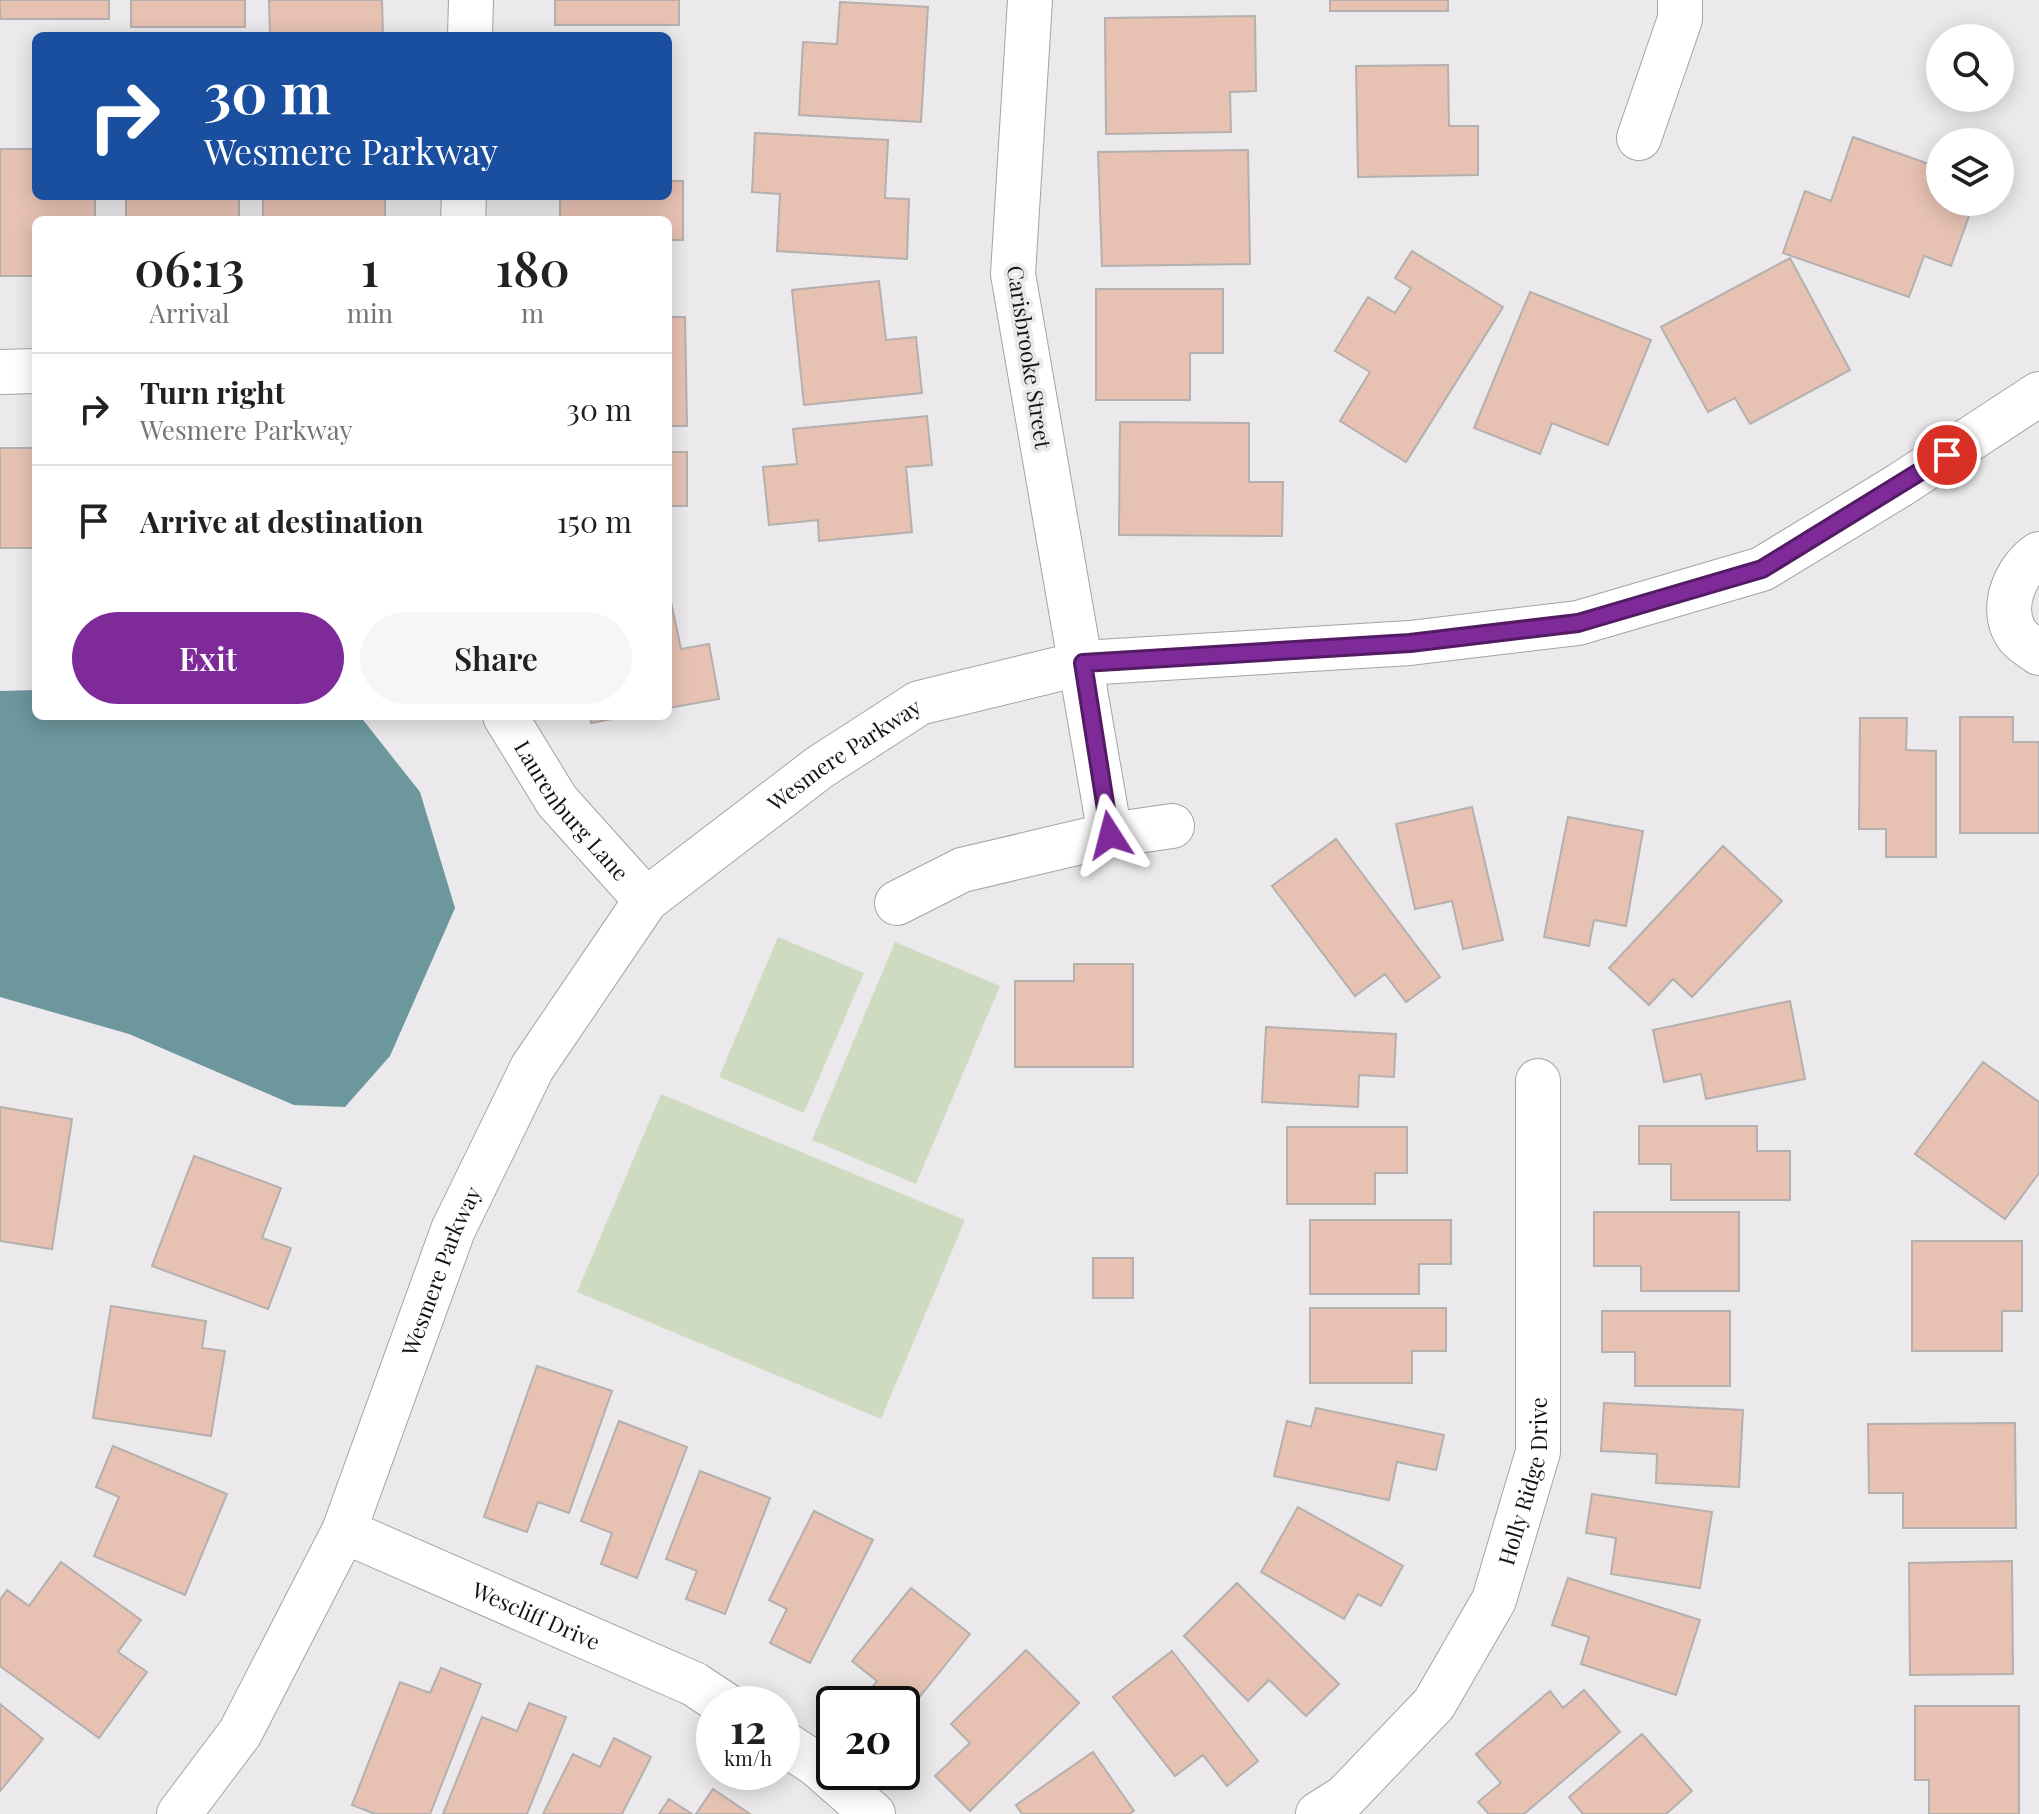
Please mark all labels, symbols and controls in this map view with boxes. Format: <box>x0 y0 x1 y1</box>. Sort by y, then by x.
map controls <box>1926 24 2014 216</box>
button: search <box>1926 24 2014 112</box>
text: 30 m <box>204 54 331 129</box>
icon: right <box>72 64 176 168</box>
text: Wesmere Parkway <box>204 126 498 174</box>
button: layers <box>1926 128 2014 216</box>
text: 06:13 <box>134 235 245 299</box>
text: 1 <box>361 235 379 299</box>
text: 180 <box>495 235 570 299</box>
street label: Carisbrooke Street <box>1001 263 1059 452</box>
text: Arrival <box>149 295 229 330</box>
text: min <box>347 295 393 330</box>
text: m <box>521 295 544 330</box>
text: Turn right <box>140 372 285 412</box>
icon: right <box>72 387 116 431</box>
text: 30 m <box>566 389 632 429</box>
text: Wesmere Parkway <box>140 412 353 447</box>
pin <box>1913 421 1981 489</box>
icon: arrive <box>1925 433 1969 477</box>
icon: arrive <box>72 499 116 543</box>
text: Arrive at destination <box>140 501 423 541</box>
text: 150 m <box>557 501 632 541</box>
button: Exit <box>72 612 344 704</box>
button: Share <box>360 612 632 704</box>
street label: Wesmere Parkway <box>760 691 926 818</box>
street label: Laurenburg Lane <box>508 734 636 887</box>
position arrow <box>1068 793 1152 877</box>
street label: Wesmere Parkway <box>393 1181 487 1361</box>
street label: Holly Ridge Drive <box>1490 1397 1553 1569</box>
street label: Wescliff Drive <box>467 1574 605 1656</box>
speed limit sign: 20 <box>816 1686 920 1790</box>
text: 12 <box>730 1701 766 1754</box>
text: km/h <box>724 1744 772 1771</box>

